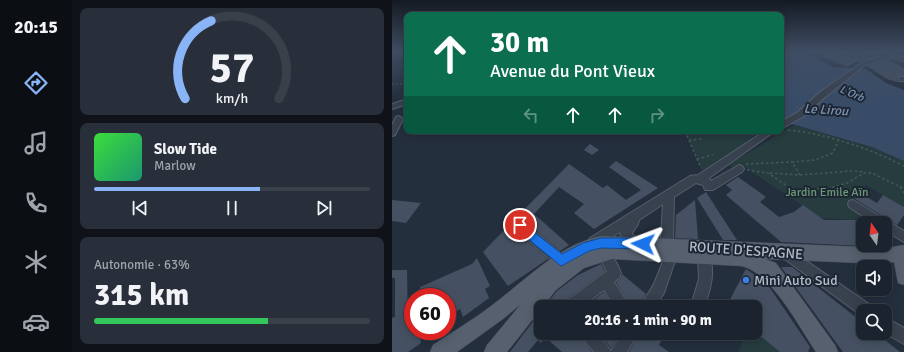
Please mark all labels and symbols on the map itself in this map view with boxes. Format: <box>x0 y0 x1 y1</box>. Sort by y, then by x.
water label: L'Orb <box>838 83 867 105</box>
water label: Le Lirou <box>803 100 849 120</box>
park label: Jardin Emile Aïn <box>785 185 869 200</box>
pin <box>503 208 537 242</box>
north arrow <box>856 216 892 252</box>
position arrow <box>622 223 664 265</box>
street label: ROUTE D'ESPAGNE <box>688 238 804 263</box>
place label: Mini Auto Sud <box>754 272 838 289</box>
marker: Mini Auto Sud <box>741 275 751 285</box>
speed limit sign: 60 <box>404 288 456 340</box>

